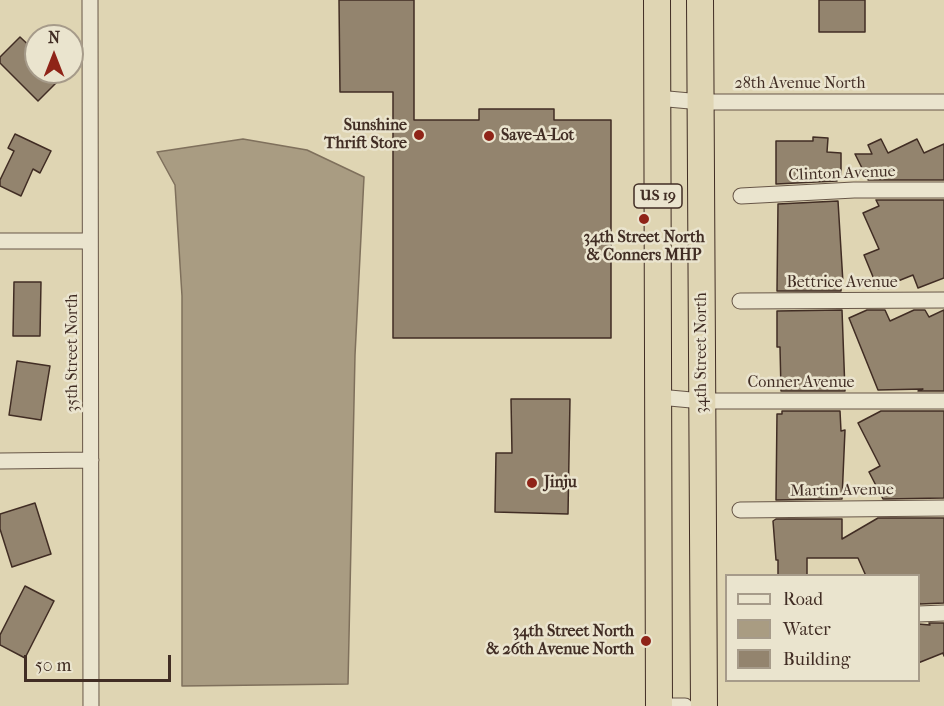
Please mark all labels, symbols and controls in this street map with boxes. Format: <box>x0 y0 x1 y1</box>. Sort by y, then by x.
north arrow <box>24 24 84 84</box>
text: N <box>48 28 60 47</box>
street label: 28th Avenue North <box>735 74 865 94</box>
place label: Sunshine Thrift Store <box>324 116 407 154</box>
place label: Save-A-Lot <box>501 126 574 146</box>
marker: Sunshine Thrift Store <box>412 128 426 142</box>
marker: Save-A-Lot <box>482 129 496 143</box>
street label: Clinton Avenue <box>788 163 896 185</box>
road number: US 19 <box>634 184 682 208</box>
marker: 34th Street North & Conners MHP <box>637 212 651 226</box>
place label: 34th Street North & Conners MHP <box>583 228 705 266</box>
street label: Bettrice Avenue <box>786 273 898 293</box>
street label: 34th Street North <box>692 292 712 414</box>
street label: 35th Street North <box>63 294 83 412</box>
street label: Conner Avenue <box>747 373 855 393</box>
place label: Jinju <box>544 473 577 493</box>
marker: Jinju <box>525 476 539 490</box>
street label: Martin Avenue <box>790 480 894 502</box>
legend <box>725 574 920 682</box>
text: Road <box>783 589 823 610</box>
text: Water <box>783 619 831 640</box>
place label: 34th Street North & 26th Avenue North <box>486 622 634 660</box>
marker: 34th Street North & 26th Avenue North <box>639 634 653 648</box>
scale bar <box>27 643 174 681</box>
text: Building <box>783 649 850 670</box>
text: 50 m <box>35 655 71 676</box>

